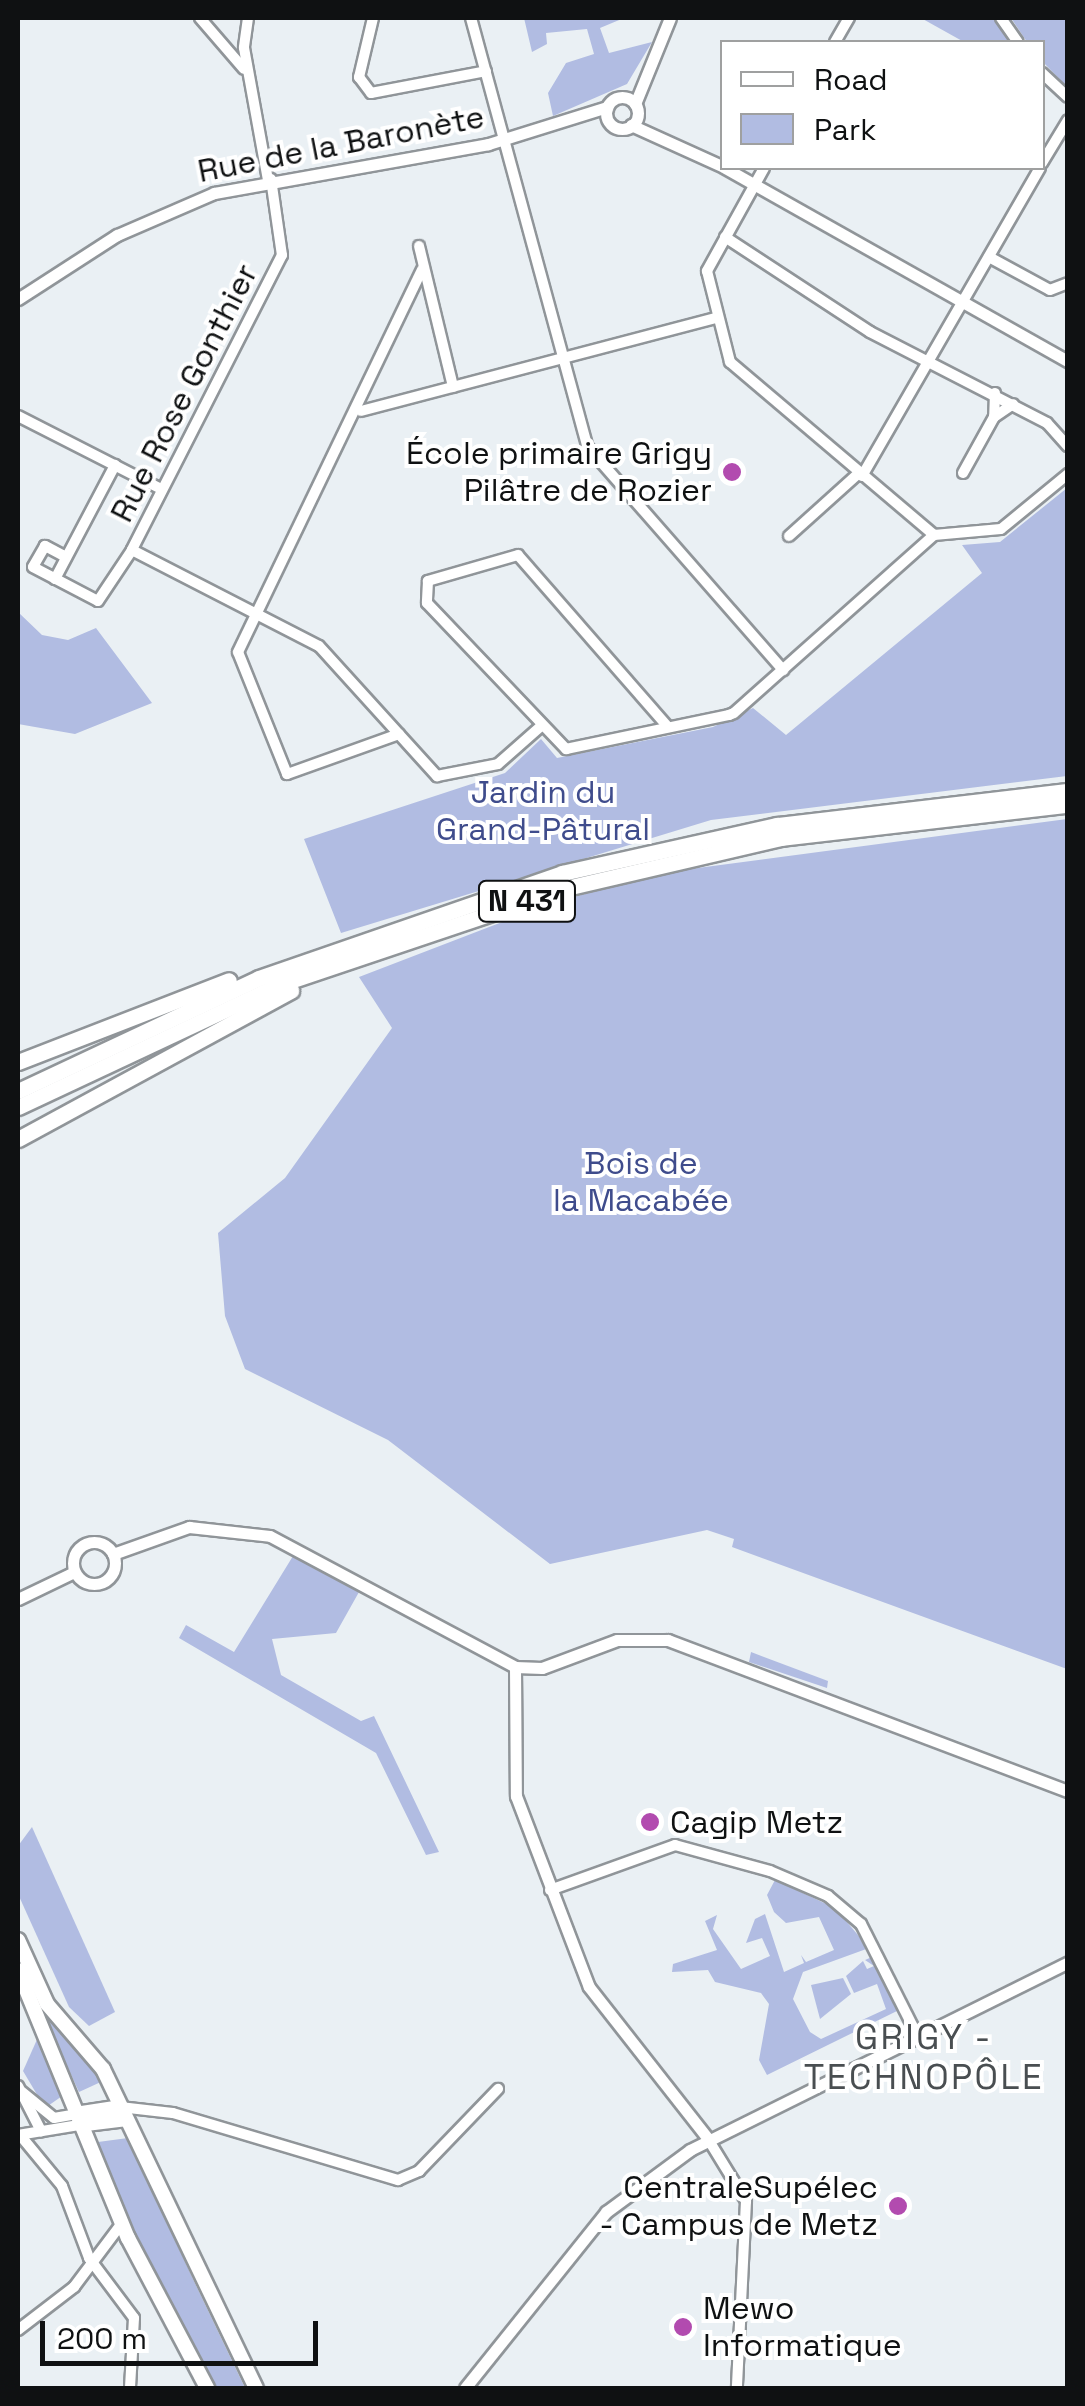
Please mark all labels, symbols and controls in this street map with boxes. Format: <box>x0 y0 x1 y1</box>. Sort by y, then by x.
legend <box>720 40 1045 170</box>
text: Road <box>814 60 888 99</box>
street label: Rue de la Baronète <box>194 97 488 191</box>
text: Park <box>814 110 876 149</box>
street label: Rue Rose Gonthier <box>102 258 266 528</box>
place label: École primaire Grigy Pilâtre de Rozier <box>406 435 712 510</box>
marker: École primaire Grigy Pilâtre de Rozier <box>721 461 743 483</box>
park label: Jardin du Grand-Pâtural <box>436 774 650 849</box>
road number: N 431 <box>477 876 577 926</box>
park label: Bois de la Macabée <box>553 1145 729 1220</box>
place label: Cagip Metz <box>670 1803 843 1841</box>
marker: Cagip Metz <box>639 1811 661 1833</box>
district label: GRIGY - TECHNOPÔLE <box>804 2016 1044 2098</box>
place label: CentraleSupélec - Campus de Metz <box>598 2169 878 2244</box>
marker: CentraleSupélec - Campus de Metz <box>887 2195 909 2217</box>
place label: Mewo Informatique <box>703 2290 902 2365</box>
scale bar <box>45 2301 322 2363</box>
marker: Mewo Informatique <box>672 2316 694 2338</box>
text: 200 m <box>57 2319 147 2358</box>

